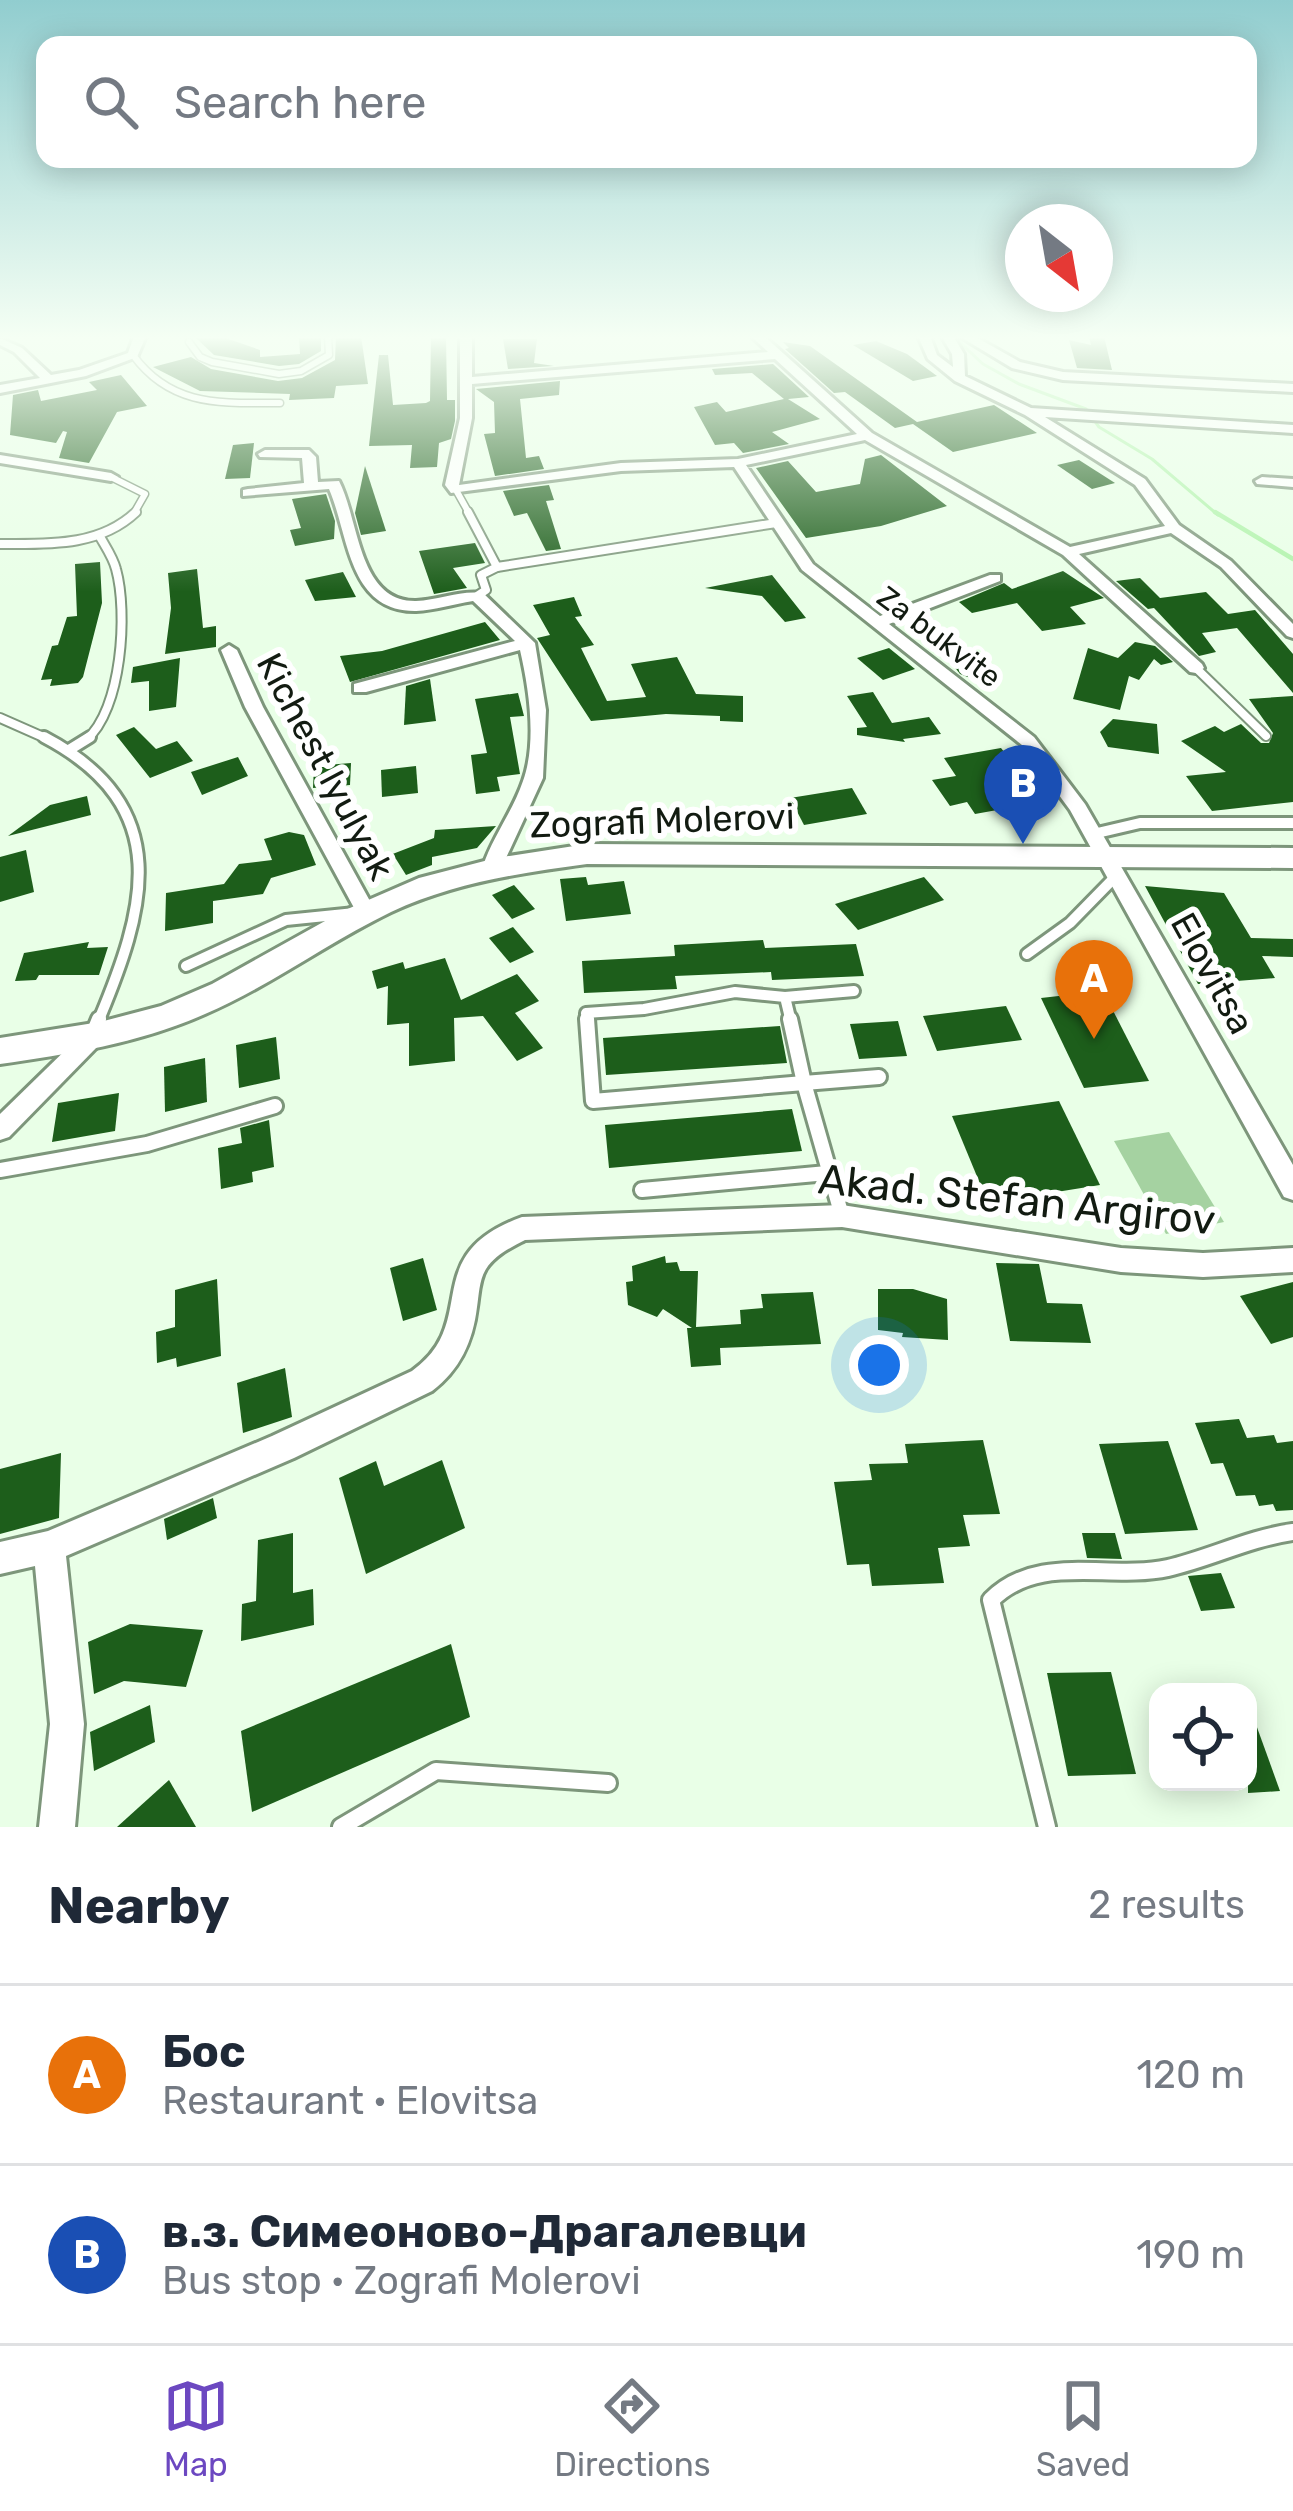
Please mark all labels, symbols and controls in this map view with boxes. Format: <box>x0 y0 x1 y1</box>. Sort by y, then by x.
search box <box>36 36 1257 168</box>
icon: search <box>78 69 144 135</box>
text: Search here <box>174 76 426 129</box>
north arrow <box>1005 204 1113 312</box>
street label: Za bukvite <box>870 579 1008 695</box>
street label: Kichest lyulyak <box>248 646 403 887</box>
pin: B <box>984 745 1062 844</box>
street label: Zografi Molerovi <box>529 794 795 847</box>
street label: Elovitsa <box>1162 905 1263 1041</box>
pin: A <box>1055 940 1133 1039</box>
street label: Akad. Stefan Argirov <box>816 1154 1218 1246</box>
your location <box>849 1335 909 1395</box>
map controls <box>1149 1683 1257 1791</box>
button: locate <box>1149 1683 1257 1791</box>
text: Nearby <box>48 1875 230 1936</box>
text: 2 results <box>1088 1882 1245 1928</box>
text: Бос <box>162 2025 246 2078</box>
text: A <box>73 2052 101 2098</box>
text: 120 m <box>1136 2052 1245 2098</box>
text: Restaurant · Elovitsa <box>162 2078 538 2124</box>
text: в.з. Симеоново-Драгалевци <box>162 2205 807 2258</box>
text: B <box>73 2232 101 2278</box>
text: 190 m <box>1136 2232 1245 2278</box>
text: Bus stop · Zografi Molerovi <box>162 2258 641 2304</box>
tab: Map <box>163 2373 229 2484</box>
tab: Directions <box>554 2373 711 2484</box>
tab: Saved <box>1036 2373 1130 2484</box>

